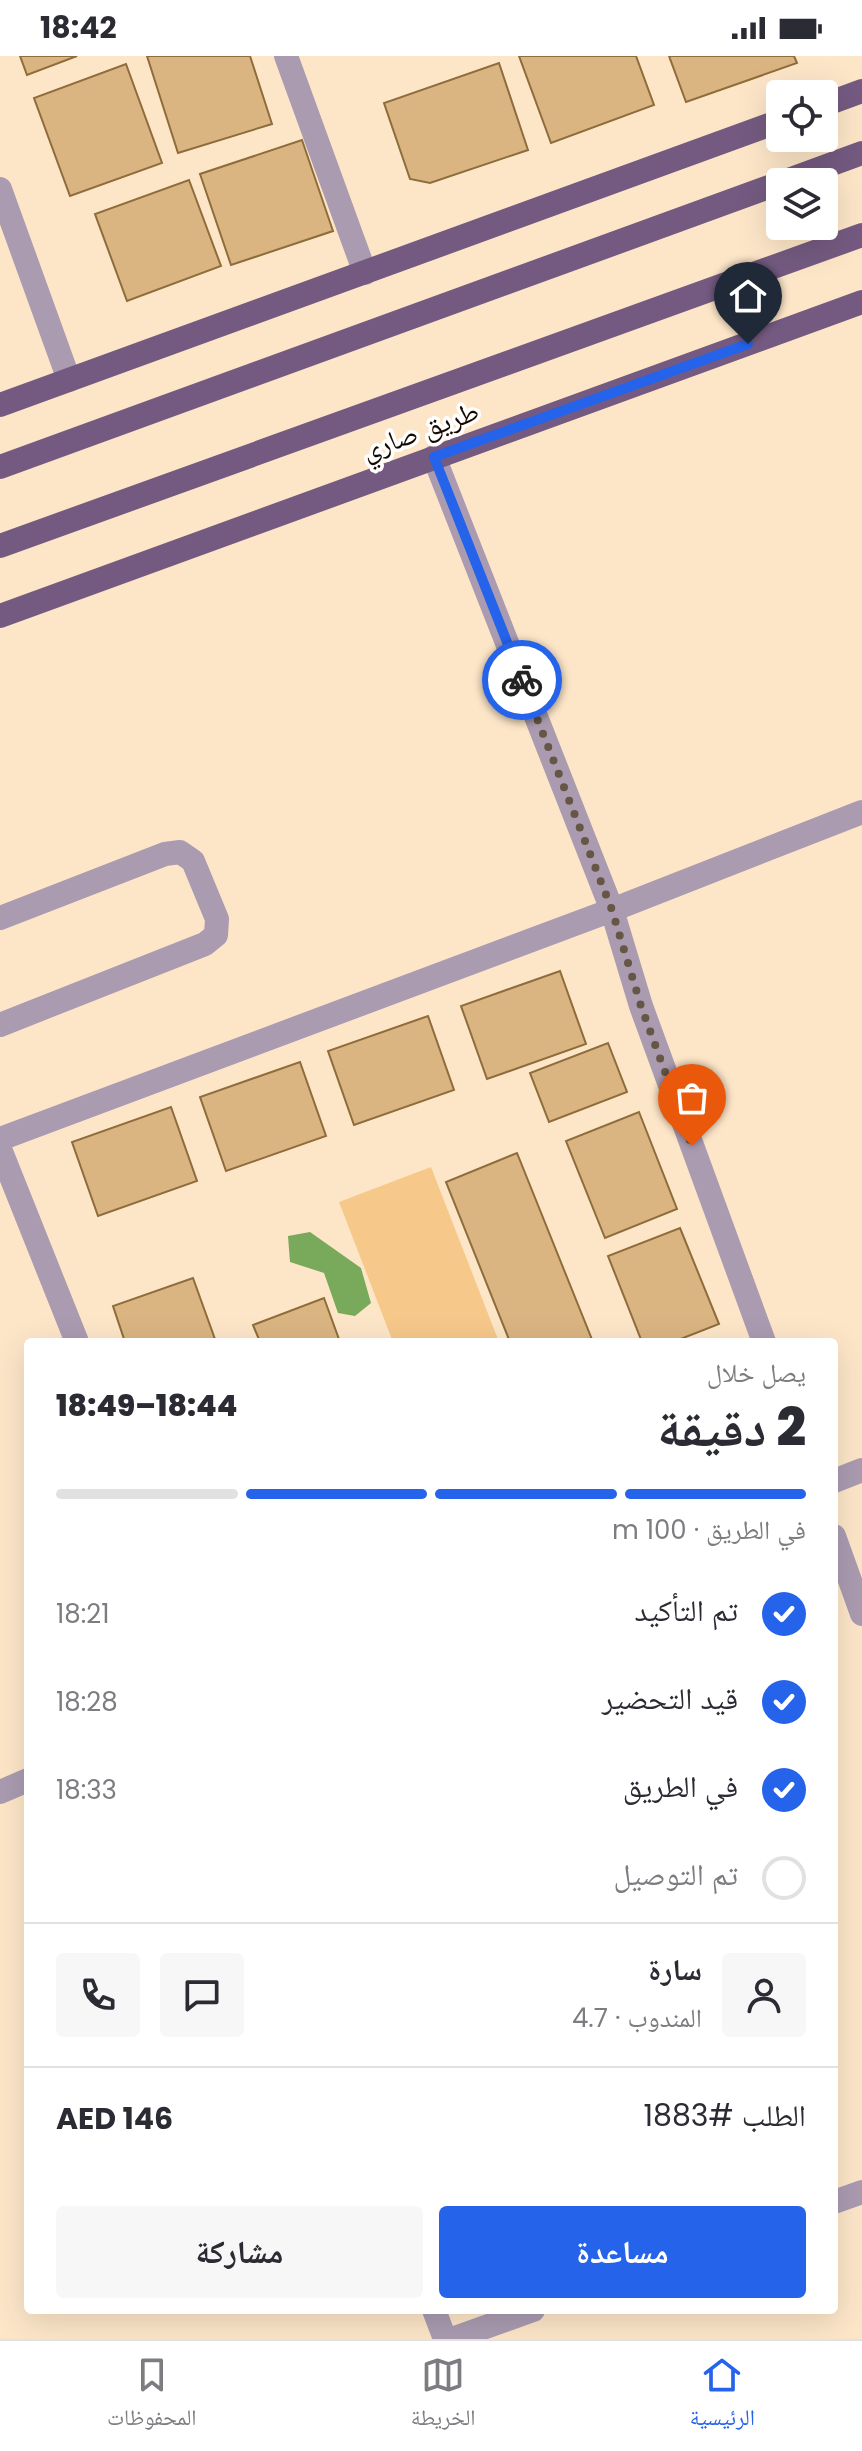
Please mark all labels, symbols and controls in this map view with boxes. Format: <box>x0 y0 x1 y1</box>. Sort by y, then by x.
text: 18:42 <box>40 6 117 49</box>
map controls <box>766 80 838 240</box>
button: locate <box>766 80 838 152</box>
button: layers <box>766 168 838 240</box>
pin <box>714 262 782 344</box>
icon: home <box>726 274 770 318</box>
street label: طريق صاري <box>356 391 485 473</box>
courier <box>482 640 562 720</box>
icon: bike <box>500 658 544 702</box>
pin <box>658 1064 726 1146</box>
icon: bag <box>670 1076 714 1120</box>
text: يصل خلال <box>707 1355 806 1391</box>
text: 18:44–18:49 <box>56 1384 238 1427</box>
text: 2 دقيقة <box>657 1391 806 1464</box>
text: في الطريق · 100 m <box>612 1512 806 1548</box>
text: تم التأكيد <box>635 1589 738 1632</box>
icon: check <box>762 1592 806 1636</box>
text: 18:21 <box>56 1596 110 1632</box>
text: قيد التحضير <box>602 1677 738 1720</box>
icon: check <box>762 1680 806 1724</box>
text: 18:28 <box>56 1684 118 1720</box>
text: في الطريق <box>623 1765 738 1808</box>
icon: check <box>762 1768 806 1812</box>
text: 18:33 <box>56 1772 117 1808</box>
text: تم التوصيل <box>613 1853 738 1896</box>
text: سارة <box>648 1948 702 1991</box>
button: phone <box>56 1953 140 2037</box>
button: chat <box>160 1953 244 2037</box>
button: person <box>722 1953 806 2037</box>
text: المندوب · 4.7 <box>572 2000 702 2036</box>
text: الطلب #1883 <box>643 2094 806 2137</box>
text: AED 146 <box>56 2097 173 2140</box>
button: مشاركة <box>56 2206 423 2298</box>
button: مساعدة <box>439 2206 806 2298</box>
tab: المحفوظات <box>107 2353 197 2439</box>
tab: الخريطة <box>411 2353 476 2439</box>
tab: الرئيسية <box>690 2353 755 2439</box>

